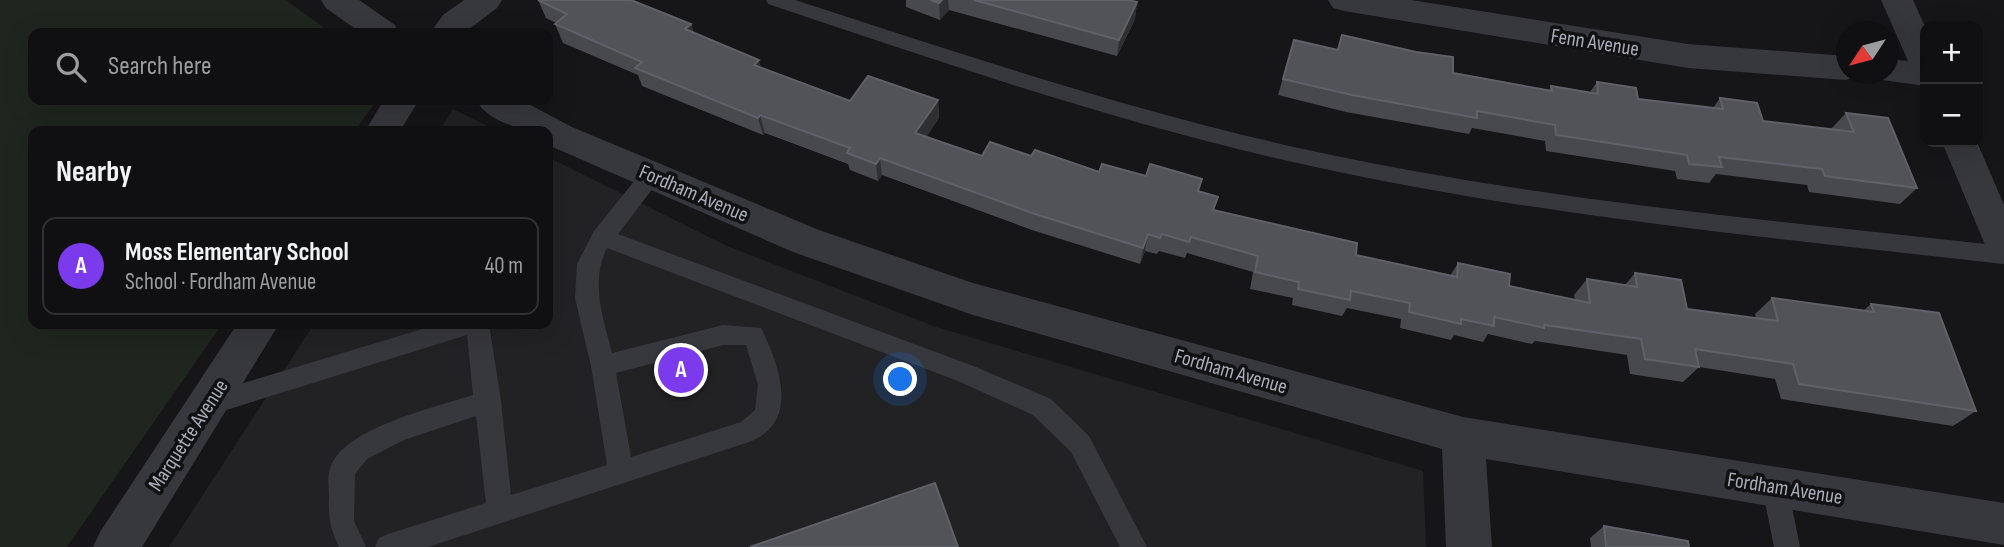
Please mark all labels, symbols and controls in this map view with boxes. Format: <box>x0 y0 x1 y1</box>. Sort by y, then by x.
north arrow <box>1836 21 1899 84</box>
map controls <box>1920 21 1983 147</box>
button: + <box>1920 21 1983 84</box>
street label: Fenn Avenue <box>1549 23 1641 62</box>
search box <box>28 28 553 105</box>
icon: search <box>52 48 90 86</box>
text: Search here <box>108 51 211 82</box>
button: − <box>1920 84 1983 147</box>
text: Nearby <box>56 154 132 190</box>
street label: Fordham Avenue <box>635 159 752 228</box>
text: Moss Elementary School <box>125 237 349 268</box>
text: A <box>76 252 86 280</box>
text: 40 m <box>485 252 523 280</box>
text: School · Fordham Avenue <box>125 268 316 296</box>
street label: Fordham Avenue <box>1172 343 1290 399</box>
pin: A <box>658 344 704 396</box>
your location <box>883 362 917 396</box>
street label: Marquette Avenue <box>143 375 234 496</box>
street label: Fordham Avenue <box>1726 467 1844 510</box>

